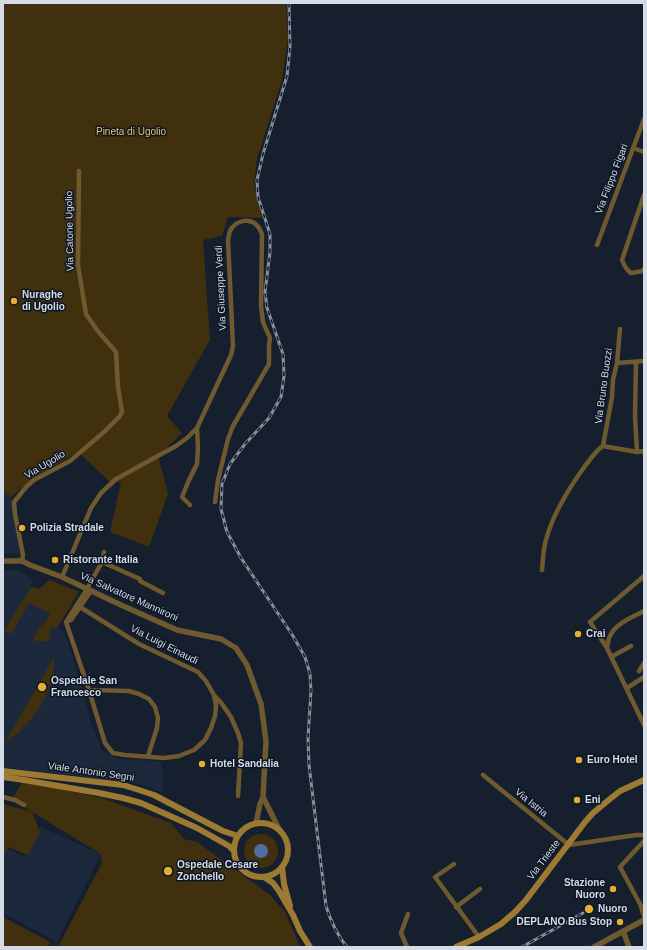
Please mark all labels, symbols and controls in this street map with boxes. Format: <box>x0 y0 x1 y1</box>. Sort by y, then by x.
park label: Pineta di Ugolio <box>96 126 166 138</box>
street label: Via Filippo Figari <box>593 142 631 216</box>
street label: Via Catone Ugolio <box>63 191 77 271</box>
street label: Via Giuseppe Verdi <box>213 245 229 331</box>
place label: Nuraghe di Ugolio <box>22 289 65 312</box>
marker: Nuraghe di Ugolio <box>9 296 19 306</box>
street label: Via Bruno Buozzi <box>593 347 615 425</box>
street label: Via Ugolio <box>22 448 68 482</box>
place label: Polizia Stradale <box>30 522 104 534</box>
marker: Polizia Stradale <box>17 523 27 533</box>
place label: Ristorante Italia <box>63 554 138 566</box>
marker: Ristorante Italia <box>50 555 60 565</box>
street label: Via Salvatore Mannironi <box>78 570 180 624</box>
street label: Via Luigi Einaudi <box>128 623 200 667</box>
place label: Crai <box>586 628 605 640</box>
marker: Crai <box>573 629 583 639</box>
place label: Ospedale San Francesco <box>51 675 117 698</box>
marker: Ospedale San Francesco <box>36 681 48 693</box>
place label: Euro Hotel <box>587 754 638 766</box>
marker: Euro Hotel <box>574 755 584 765</box>
place label: Hotel Sandalia <box>210 758 279 770</box>
marker: Hotel Sandalia <box>197 759 207 769</box>
street label: Viale Antonio Segni <box>47 760 135 784</box>
street label: Via Istria <box>512 786 550 820</box>
place label: Eni <box>585 794 601 806</box>
marker: Eni <box>572 795 582 805</box>
street label: Via Trieste <box>525 838 563 882</box>
place label: Ospedale Cesare Zonchello <box>177 859 258 882</box>
marker: Ospedale Cesare Zonchello <box>162 865 174 877</box>
place label: Stazione Nuoro <box>564 877 605 900</box>
marker: Stazione Nuoro <box>608 884 618 894</box>
marker: Nuoro <box>583 903 595 915</box>
place label: Nuoro <box>598 903 627 915</box>
place label: DEPLANO Bus Stop <box>516 916 612 928</box>
marker: DEPLANO Bus Stop <box>615 917 625 927</box>

